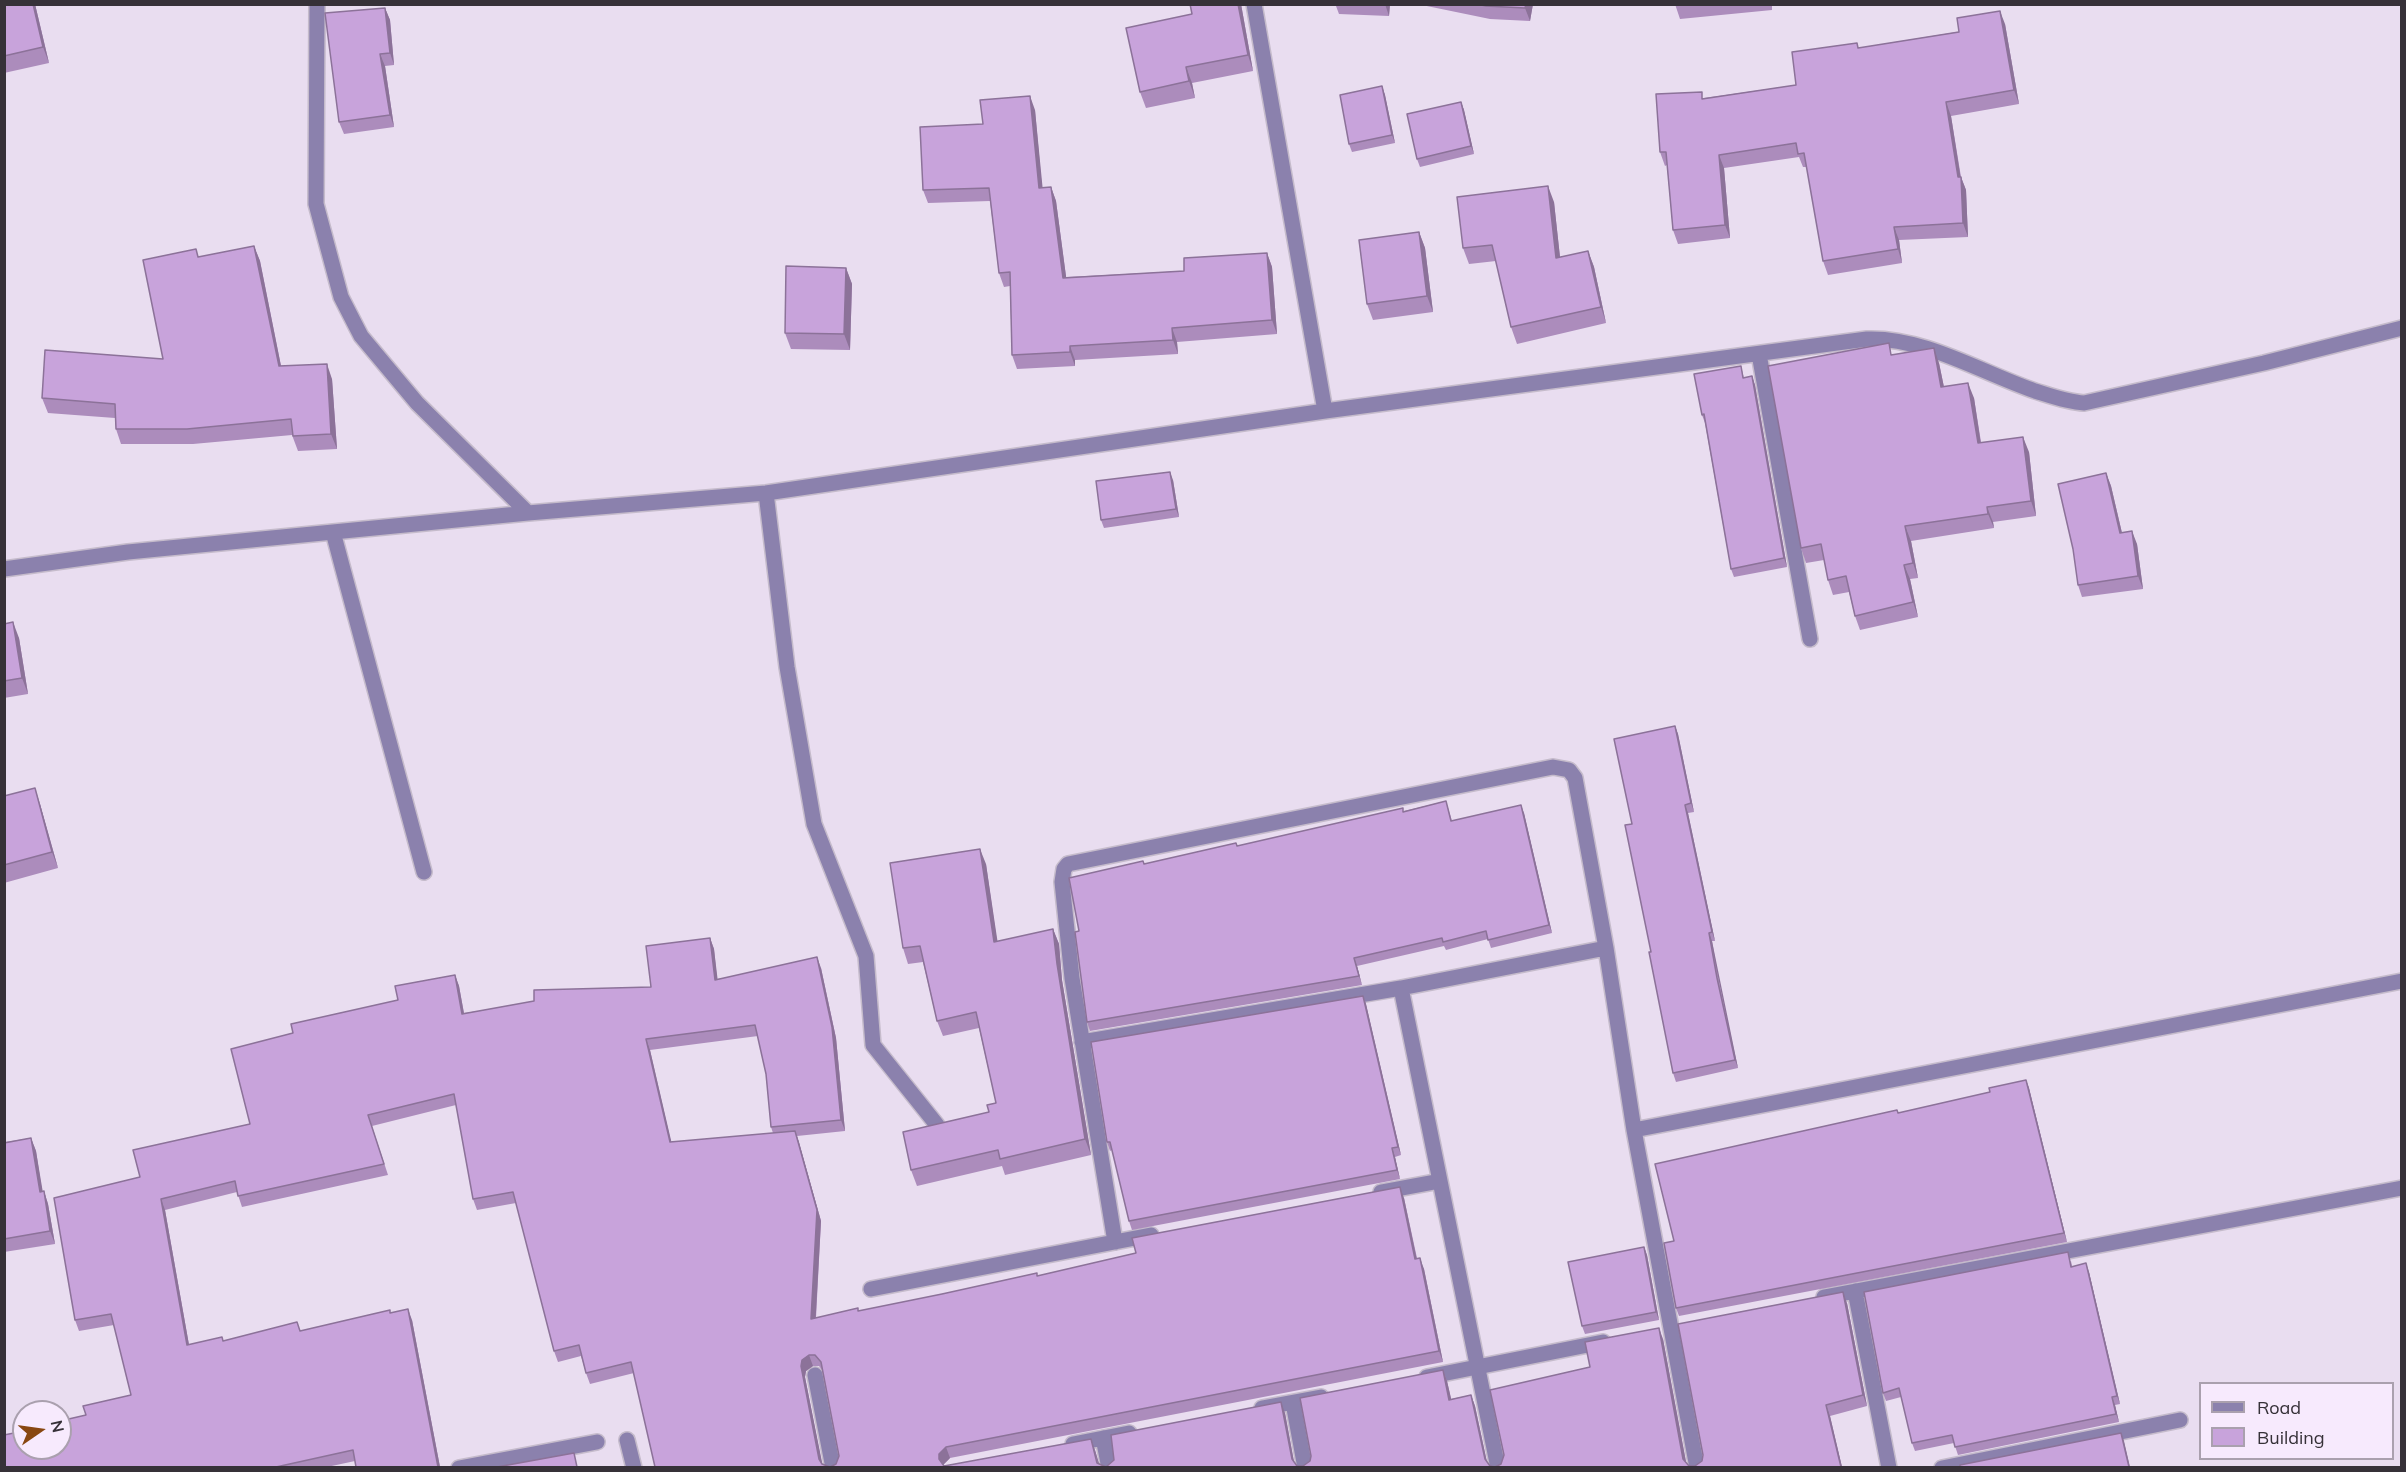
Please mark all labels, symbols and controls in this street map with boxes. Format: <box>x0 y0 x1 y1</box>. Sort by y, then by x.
legend <box>2199 1382 2394 1460</box>
text: Road <box>2257 1396 2301 1419</box>
north arrow <box>12 1400 72 1460</box>
text: N <box>46 1418 69 1435</box>
text: Building <box>2257 1426 2325 1449</box>

